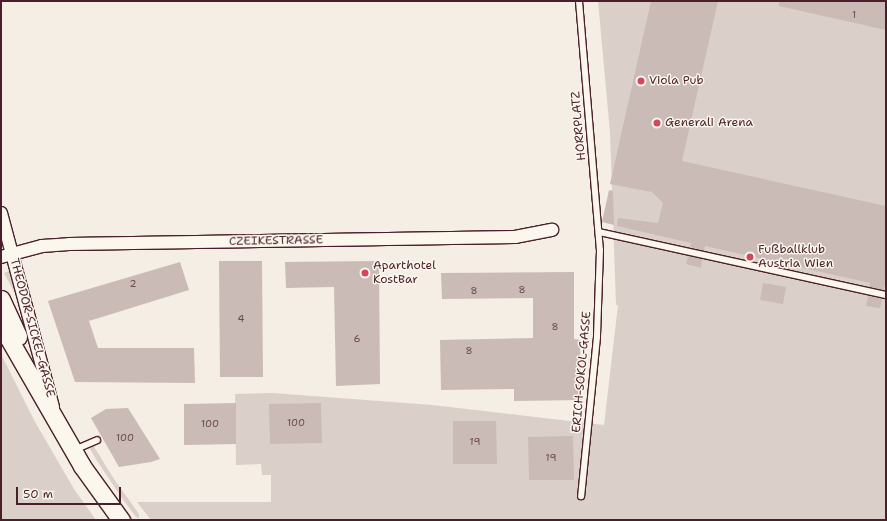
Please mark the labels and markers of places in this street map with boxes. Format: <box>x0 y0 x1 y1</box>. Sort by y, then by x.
place label: Viola Pub <box>649 74 703 88</box>
marker: Viola Pub <box>636 76 646 86</box>
place label: Generali Arena <box>665 116 753 130</box>
marker: Generali Arena <box>652 118 662 128</box>
place label: Fußballklub Austria Wien <box>758 243 833 271</box>
marker: Fußballklub Austria Wien <box>745 252 755 262</box>
place label: Aparthotel KostBar <box>373 259 436 287</box>
marker: Aparthotel KostBar <box>360 268 370 278</box>

